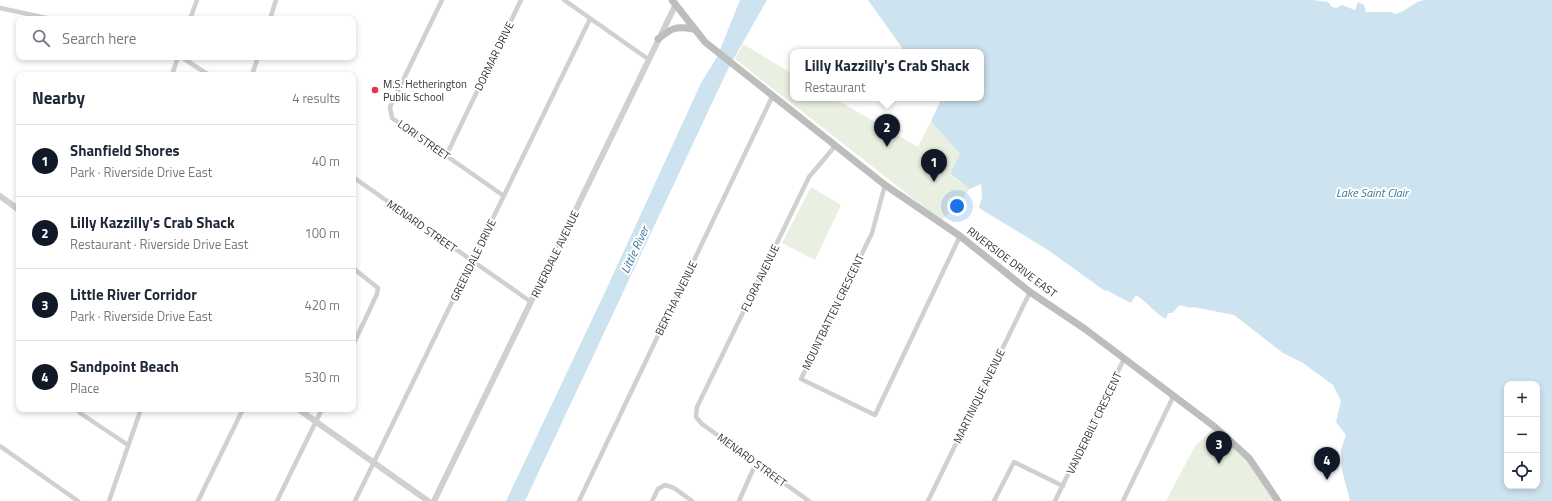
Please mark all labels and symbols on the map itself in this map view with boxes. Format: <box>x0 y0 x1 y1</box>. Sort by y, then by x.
street label: DORMAR DRIVE <box>470 19 518 93</box>
place label: M.S. Hetherington Public School <box>383 76 467 105</box>
marker: M.S. Hetherington Public School <box>370 85 380 95</box>
pin: 2 <box>874 114 900 147</box>
street label: LORI STREET <box>395 116 454 164</box>
pin: 1 <box>921 149 947 182</box>
water label: Lake Saint Clair <box>1336 183 1410 202</box>
street label: MENARD STREET <box>384 196 460 256</box>
your location <box>947 196 967 216</box>
street label: RIVERDALE AVENUE <box>527 208 583 300</box>
street label: GREENDALE DRIVE <box>446 216 500 304</box>
water label: Little River <box>615 221 655 276</box>
street label: RIVERSIDE DRIVE EAST <box>964 223 1060 301</box>
street label: FLORA AVENUE <box>737 242 783 314</box>
street label: MOUNTBATTEN CRESCENT <box>798 251 868 373</box>
street label: BERTHA AVENUE <box>651 258 701 338</box>
street label: MARTINIQUE AVENUE <box>949 346 1009 446</box>
street label: VANDERBILT CRESCENT <box>1062 369 1126 477</box>
street label: MENARD STREET <box>714 429 790 491</box>
pin: 3 <box>1206 431 1232 464</box>
pin: 4 <box>1314 447 1340 480</box>

